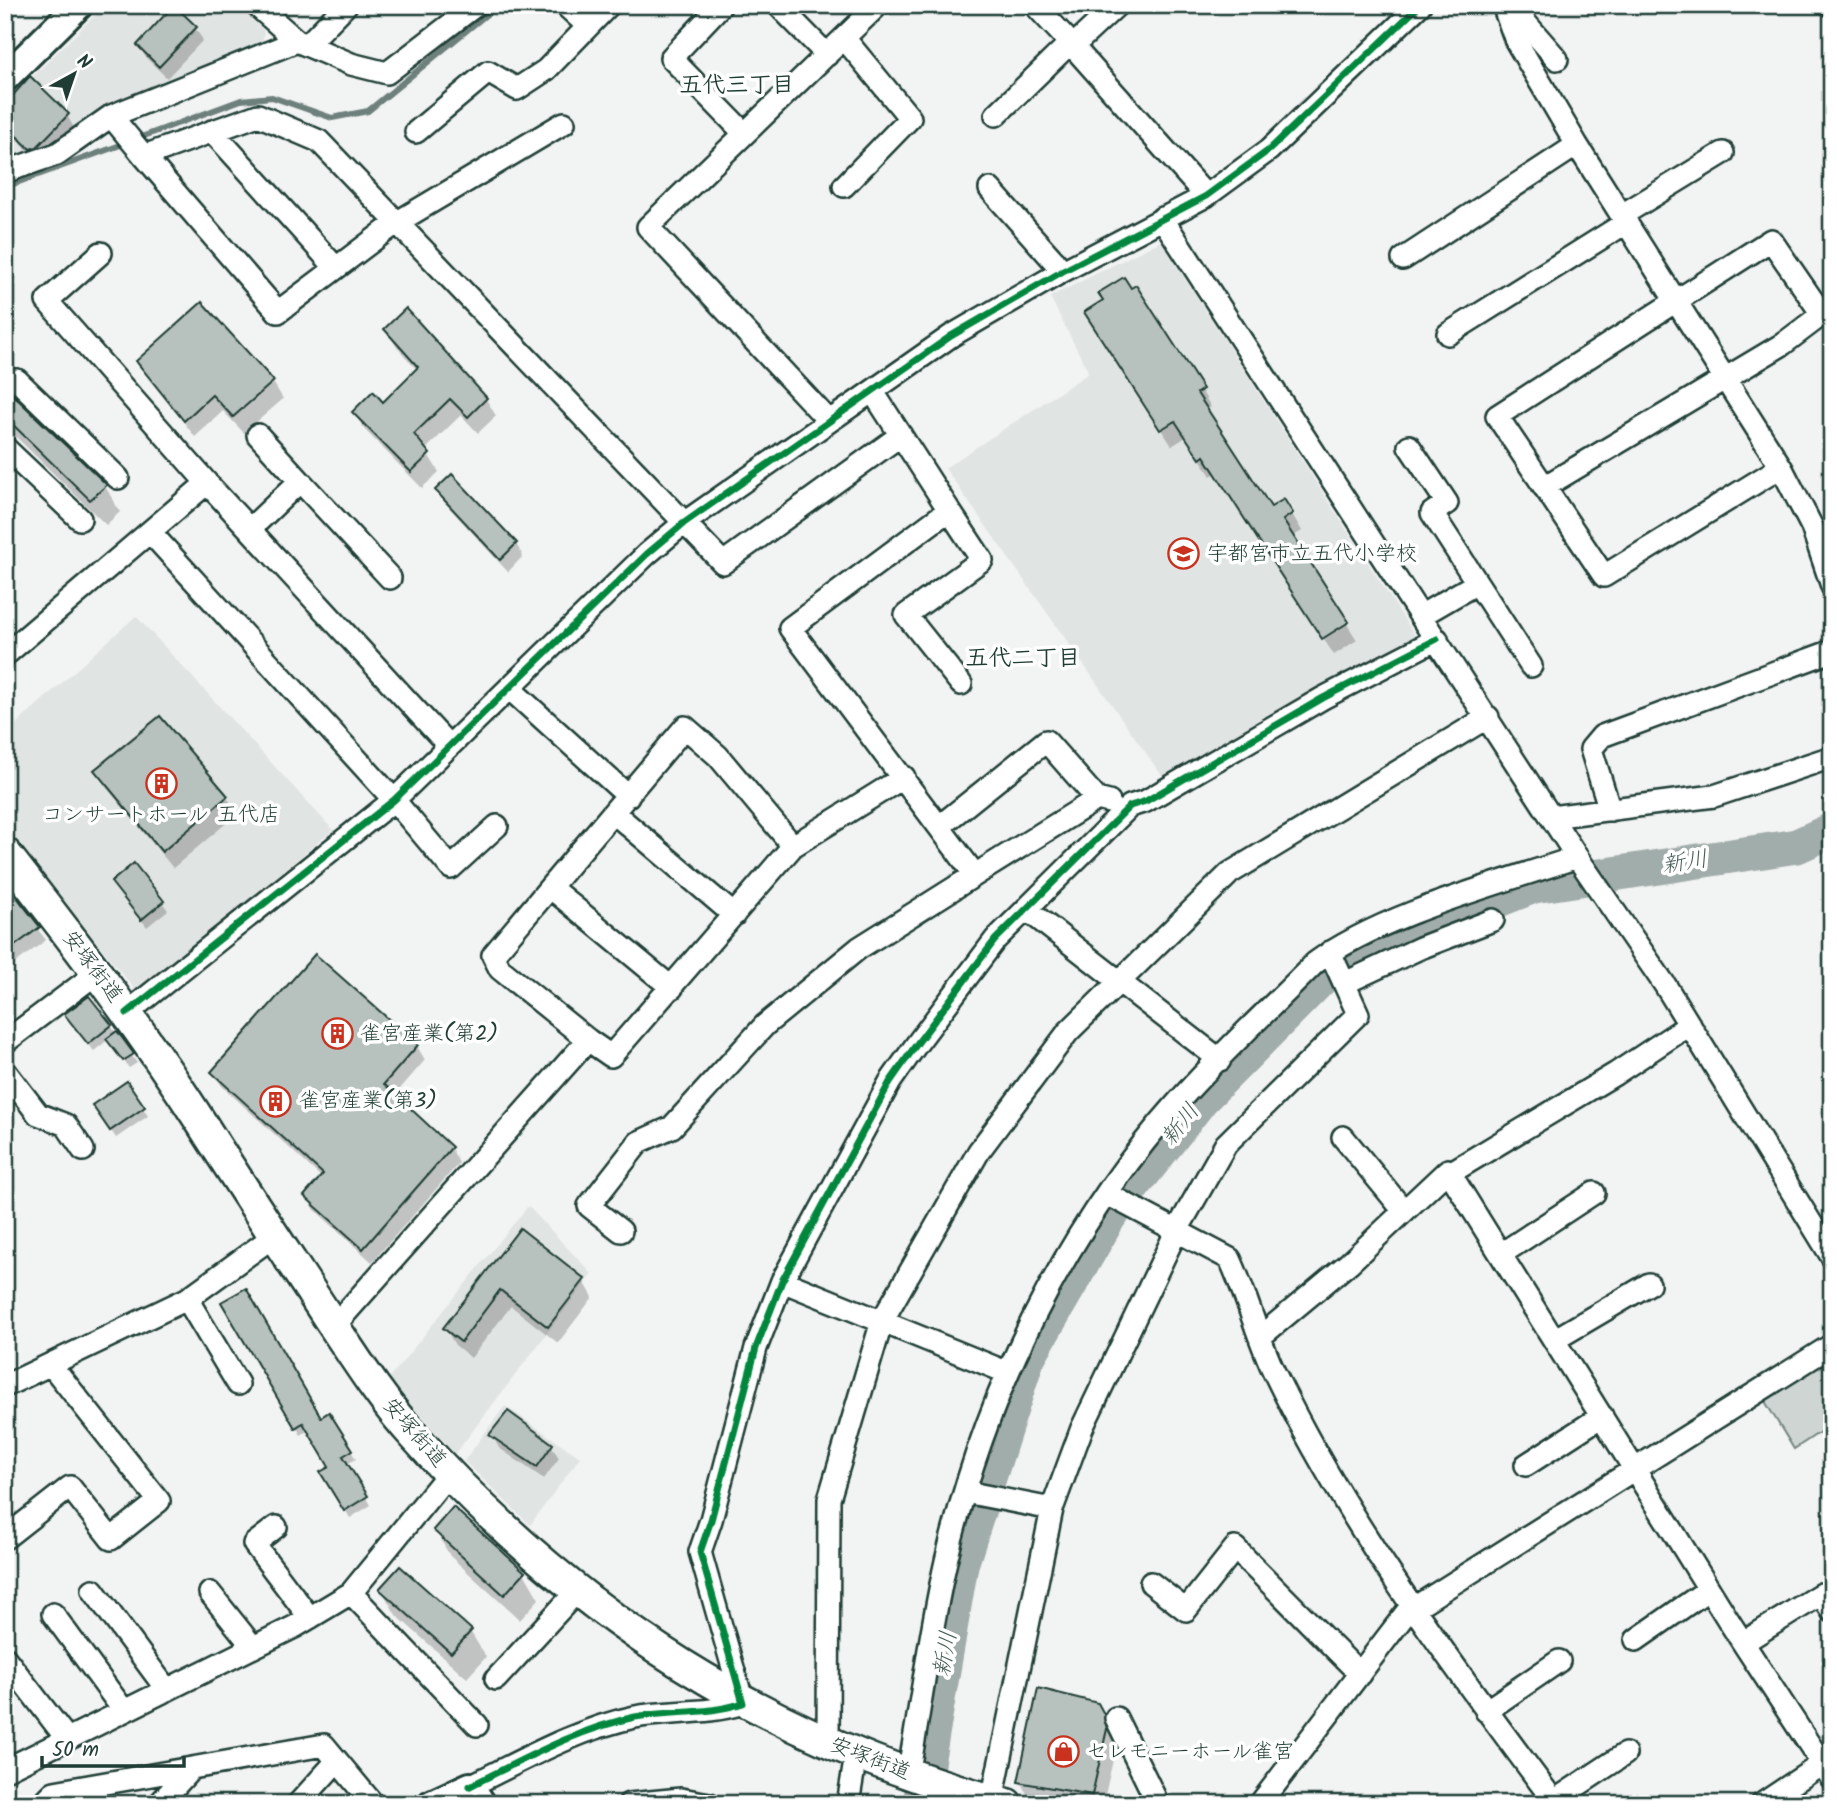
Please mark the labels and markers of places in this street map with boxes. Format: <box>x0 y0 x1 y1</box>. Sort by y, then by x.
school or university icon: 宇都宮市立五代小学校 <box>1167 537 1201 571</box>
place label: 宇都宮市立五代小学校 <box>1207 538 1417 571</box>
building icon: コンサートホール 五代店 <box>144 766 178 800</box>
place label: コンサートホール 五代店 <box>42 799 280 832</box>
building icon: 雀宮産業(第2) <box>320 1017 354 1051</box>
place label: 雀宮産業(第2) <box>360 1018 498 1051</box>
building icon: 雀宮産業(第3) <box>259 1084 293 1118</box>
place label: 雀宮産業(第3) <box>299 1085 437 1118</box>
shop icon: セレモニーホール雀宮 <box>1046 1735 1080 1769</box>
place label: セレモニーホール雀宮 <box>1086 1736 1294 1769</box>

